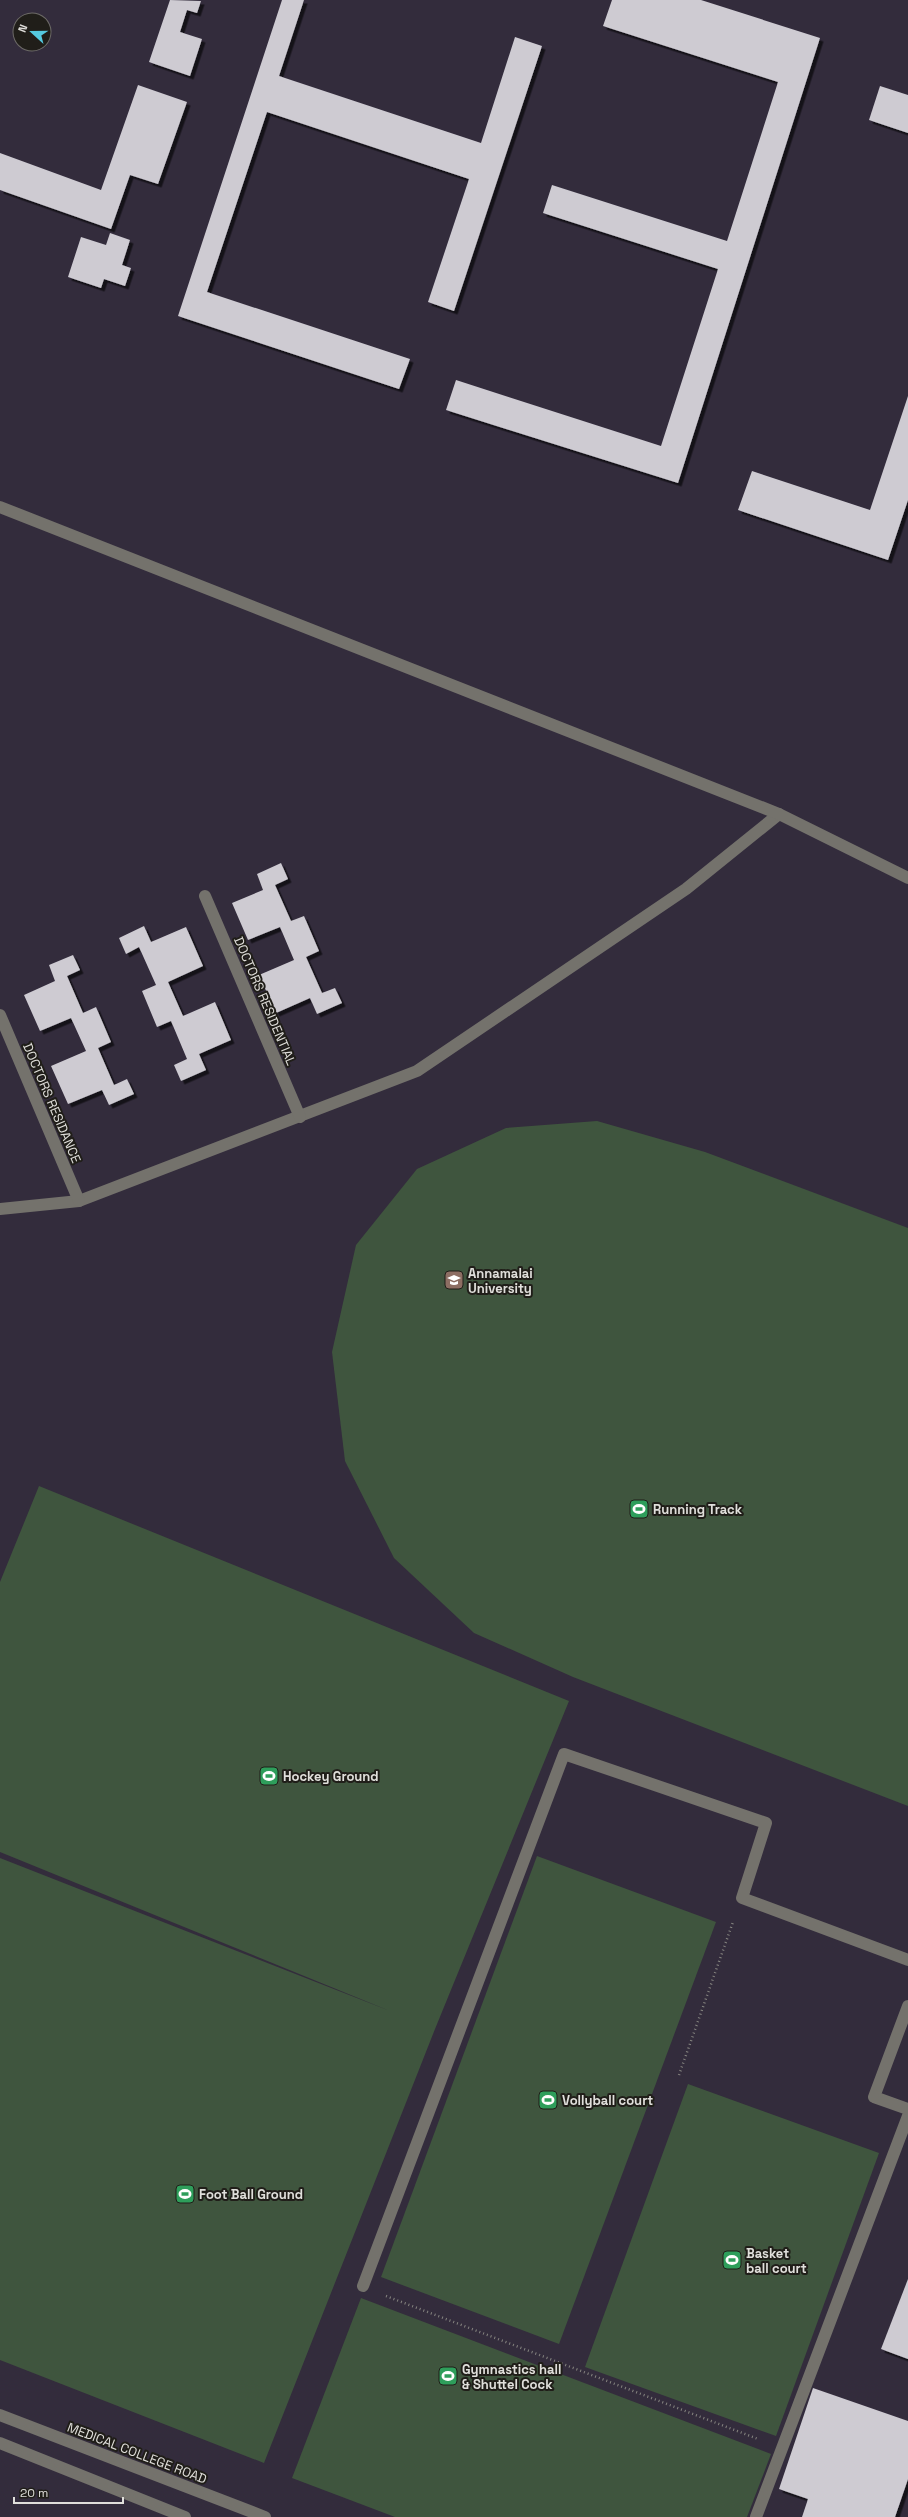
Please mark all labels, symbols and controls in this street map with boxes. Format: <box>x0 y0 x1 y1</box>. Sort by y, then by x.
north arrow <box>12 12 52 52</box>
text: N <box>15 22 31 34</box>
street label: DOCTORS RESIDENTIAL <box>230 934 300 1068</box>
street label: DOCTORS RESIDANCE <box>19 1041 85 1165</box>
place label: Annamalai University <box>468 1265 533 1297</box>
school or university icon: Annamalai University <box>443 1269 465 1291</box>
sports icon: Running Track <box>628 1498 650 1520</box>
place label: Running Track <box>653 1501 743 1518</box>
sports icon: Hockey Ground <box>258 1765 280 1787</box>
place label: Hockey Ground <box>283 1768 379 1785</box>
sports icon: Vollyball court <box>537 2089 559 2111</box>
place label: Vollyball court <box>562 2092 653 2109</box>
sports icon: Foot Ball Ground <box>174 2183 196 2205</box>
place label: Foot Ball Ground <box>199 2186 303 2203</box>
place label: Basket ball court <box>746 2245 807 2277</box>
sports icon: Basket ball court <box>721 2249 743 2271</box>
place label: Gymnastics hall & Shuttel Cock <box>462 2361 561 2393</box>
sports icon: Gymnastics hall & Shuttel Cock <box>437 2365 459 2387</box>
street label: MEDICAL COLLEGE ROAD <box>65 2418 209 2488</box>
scale bar <box>14 2479 123 2505</box>
text: 20 m <box>20 2485 48 2501</box>

